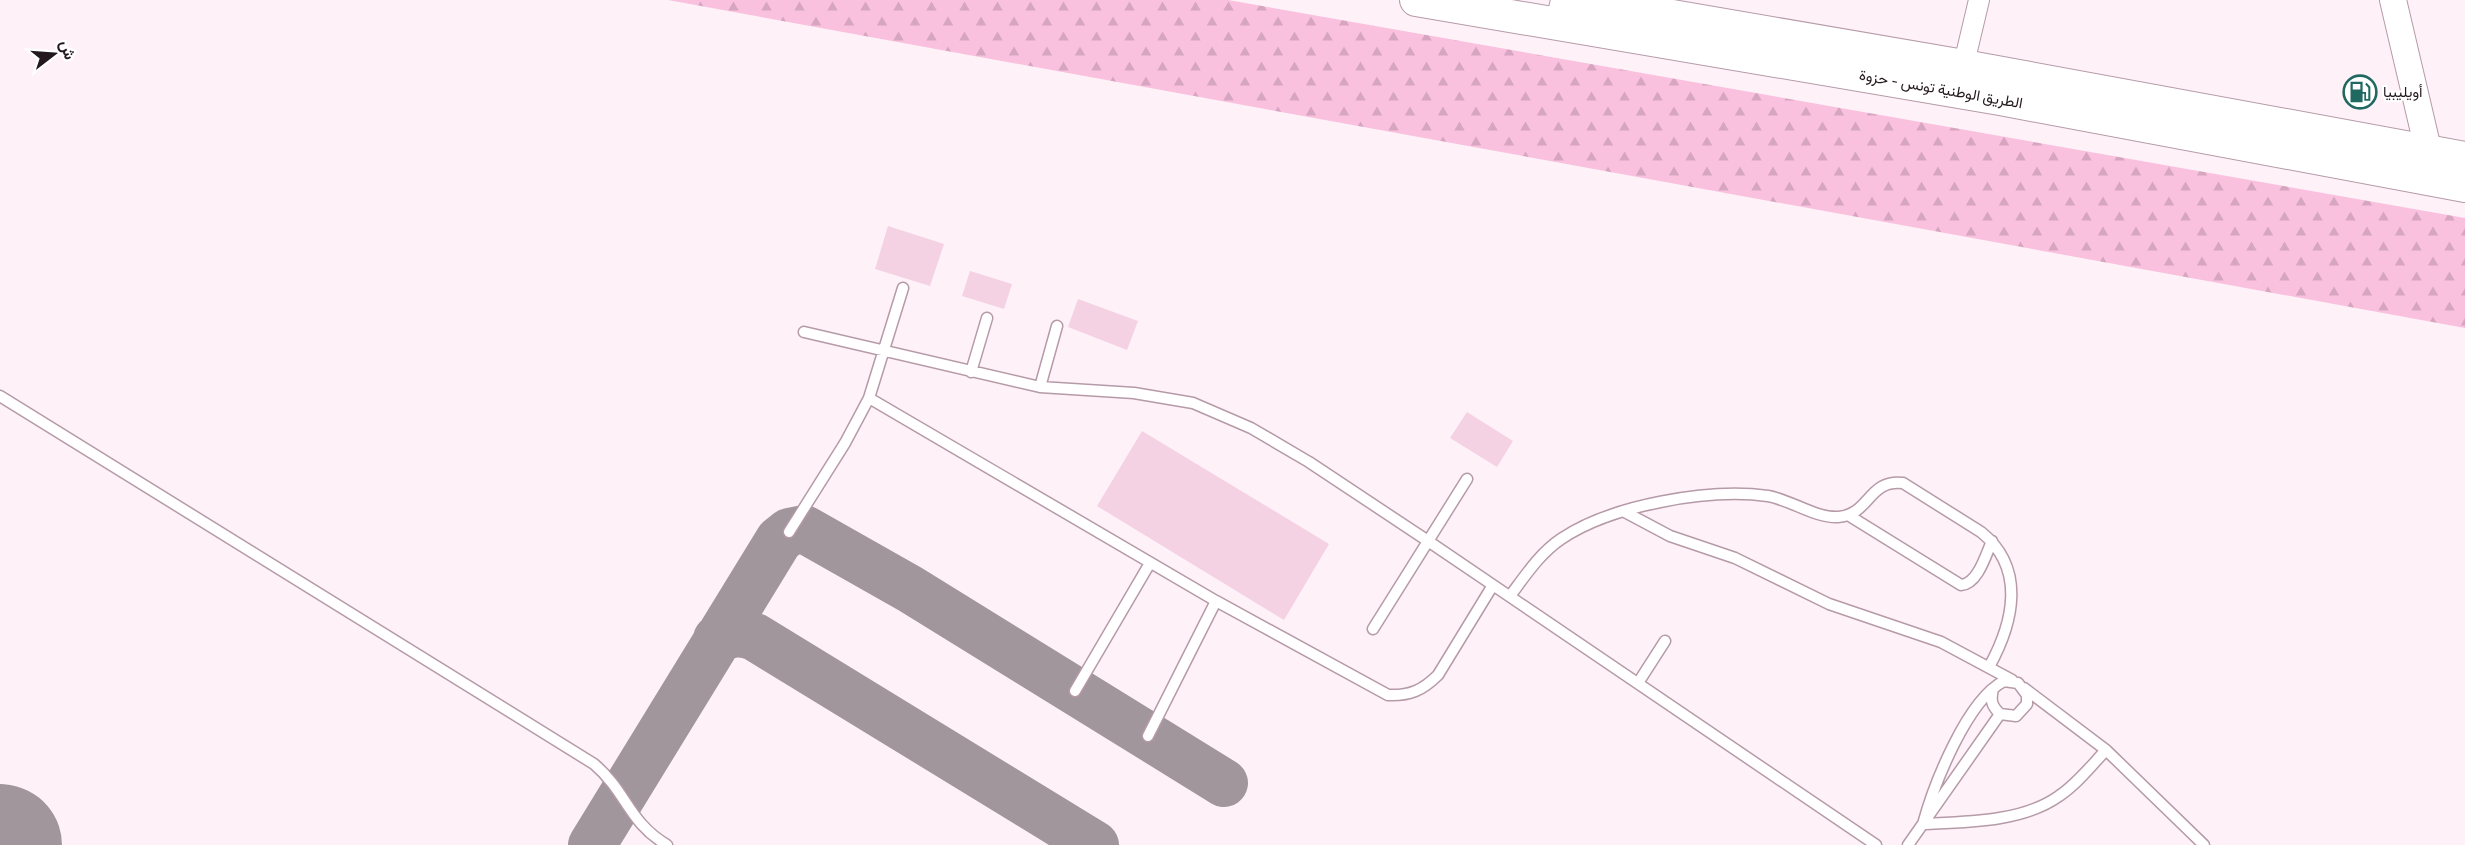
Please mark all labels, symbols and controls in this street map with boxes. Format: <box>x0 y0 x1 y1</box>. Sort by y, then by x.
north arrow <box>24 24 84 84</box>
text: ش <box>54 37 83 62</box>
street label: الطريق الوطنية تونس - حزوة <box>1858 63 2025 114</box>
fuel station icon: أويليبيا <box>2342 74 2378 110</box>
place label: أويليبيا <box>2383 80 2423 103</box>

